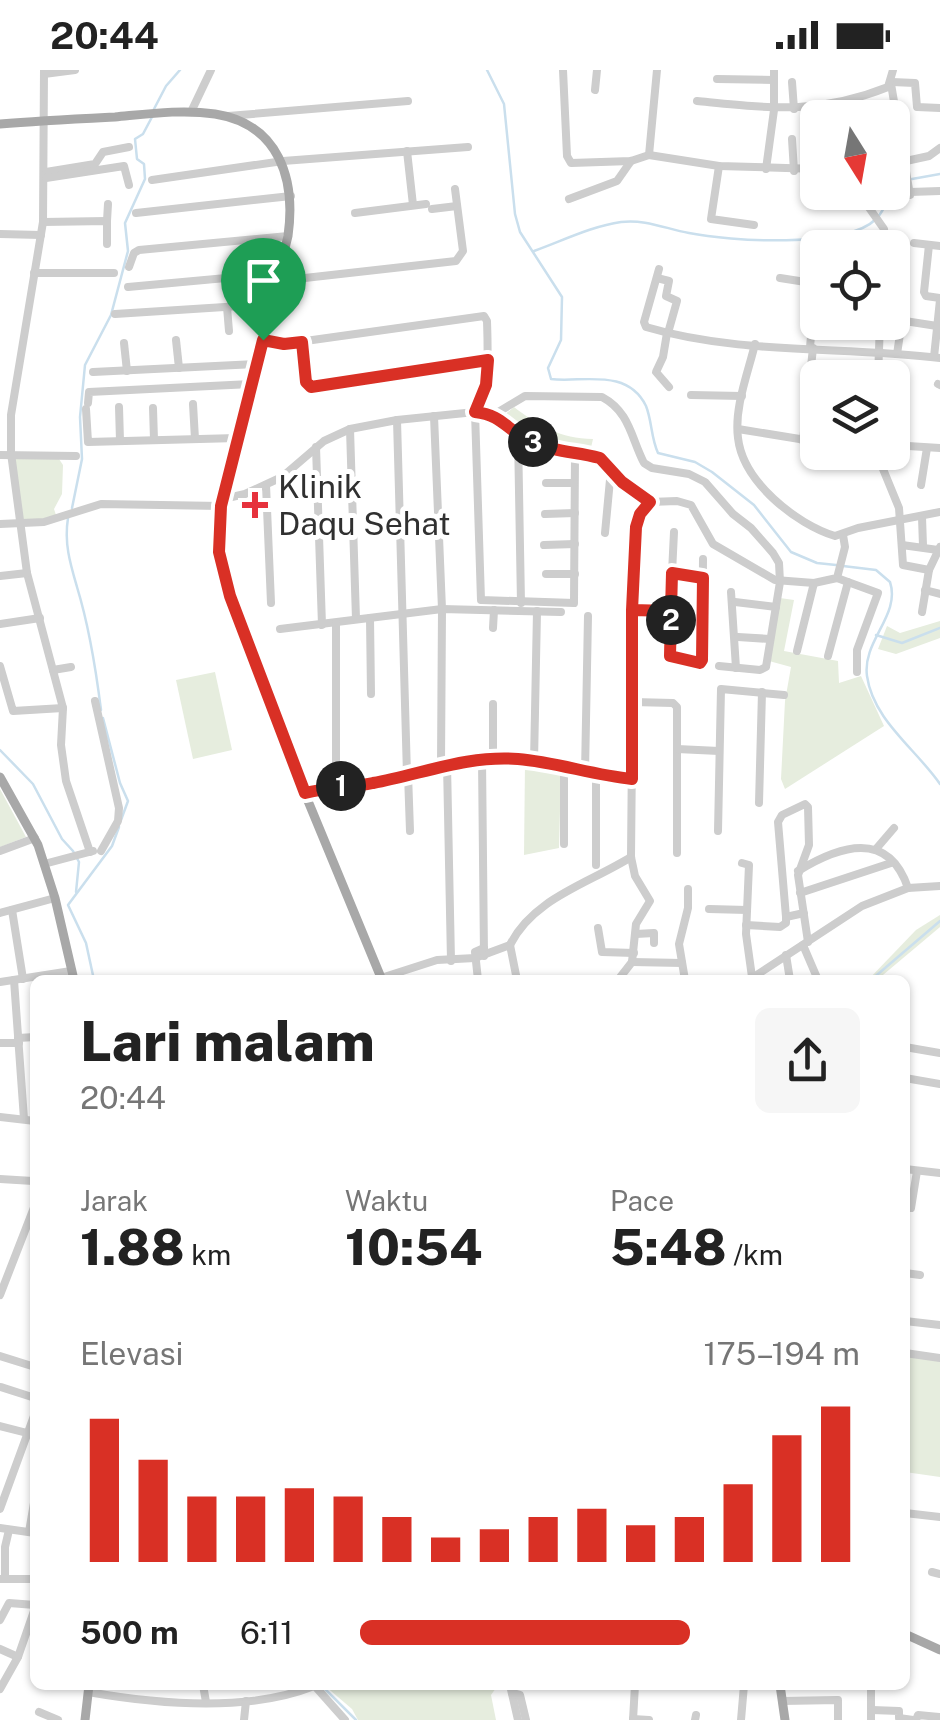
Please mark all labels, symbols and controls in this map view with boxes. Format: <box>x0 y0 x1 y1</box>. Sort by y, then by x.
text: 20:44 <box>50 13 159 58</box>
north arrow <box>800 100 910 210</box>
map controls <box>800 100 910 470</box>
button: locate <box>800 230 910 340</box>
pin <box>221 238 306 341</box>
icon: arrive <box>236 253 291 308</box>
button: layers <box>800 360 910 470</box>
pin: 3 <box>508 417 558 467</box>
text: 3 <box>524 425 542 458</box>
place label: Klinik Daqu Sehat <box>278 468 451 542</box>
marker: Klinik Daqu Sehat <box>242 492 268 518</box>
pin: 2 <box>646 595 696 645</box>
text: 2 <box>662 603 680 636</box>
pin: 1 <box>316 761 366 811</box>
text: 1 <box>335 769 347 802</box>
button: share <box>755 1008 860 1113</box>
text: Lari malam <box>80 1009 375 1073</box>
text: 20:44 <box>80 1079 166 1116</box>
text: Jarak <box>80 1184 148 1217</box>
text: Waktu <box>345 1184 428 1217</box>
text: Pace <box>610 1184 674 1217</box>
text: 1.88 <box>80 1217 184 1276</box>
text: 10:54 <box>345 1217 482 1276</box>
text: 5:48 <box>610 1217 726 1276</box>
text: km <box>184 1238 231 1271</box>
text: /km <box>726 1238 783 1271</box>
text: Elevasi <box>80 1335 184 1372</box>
text: 175–194 m <box>703 1335 860 1372</box>
text: 500 m <box>80 1614 179 1651</box>
text: 6:11 <box>240 1614 293 1651</box>

